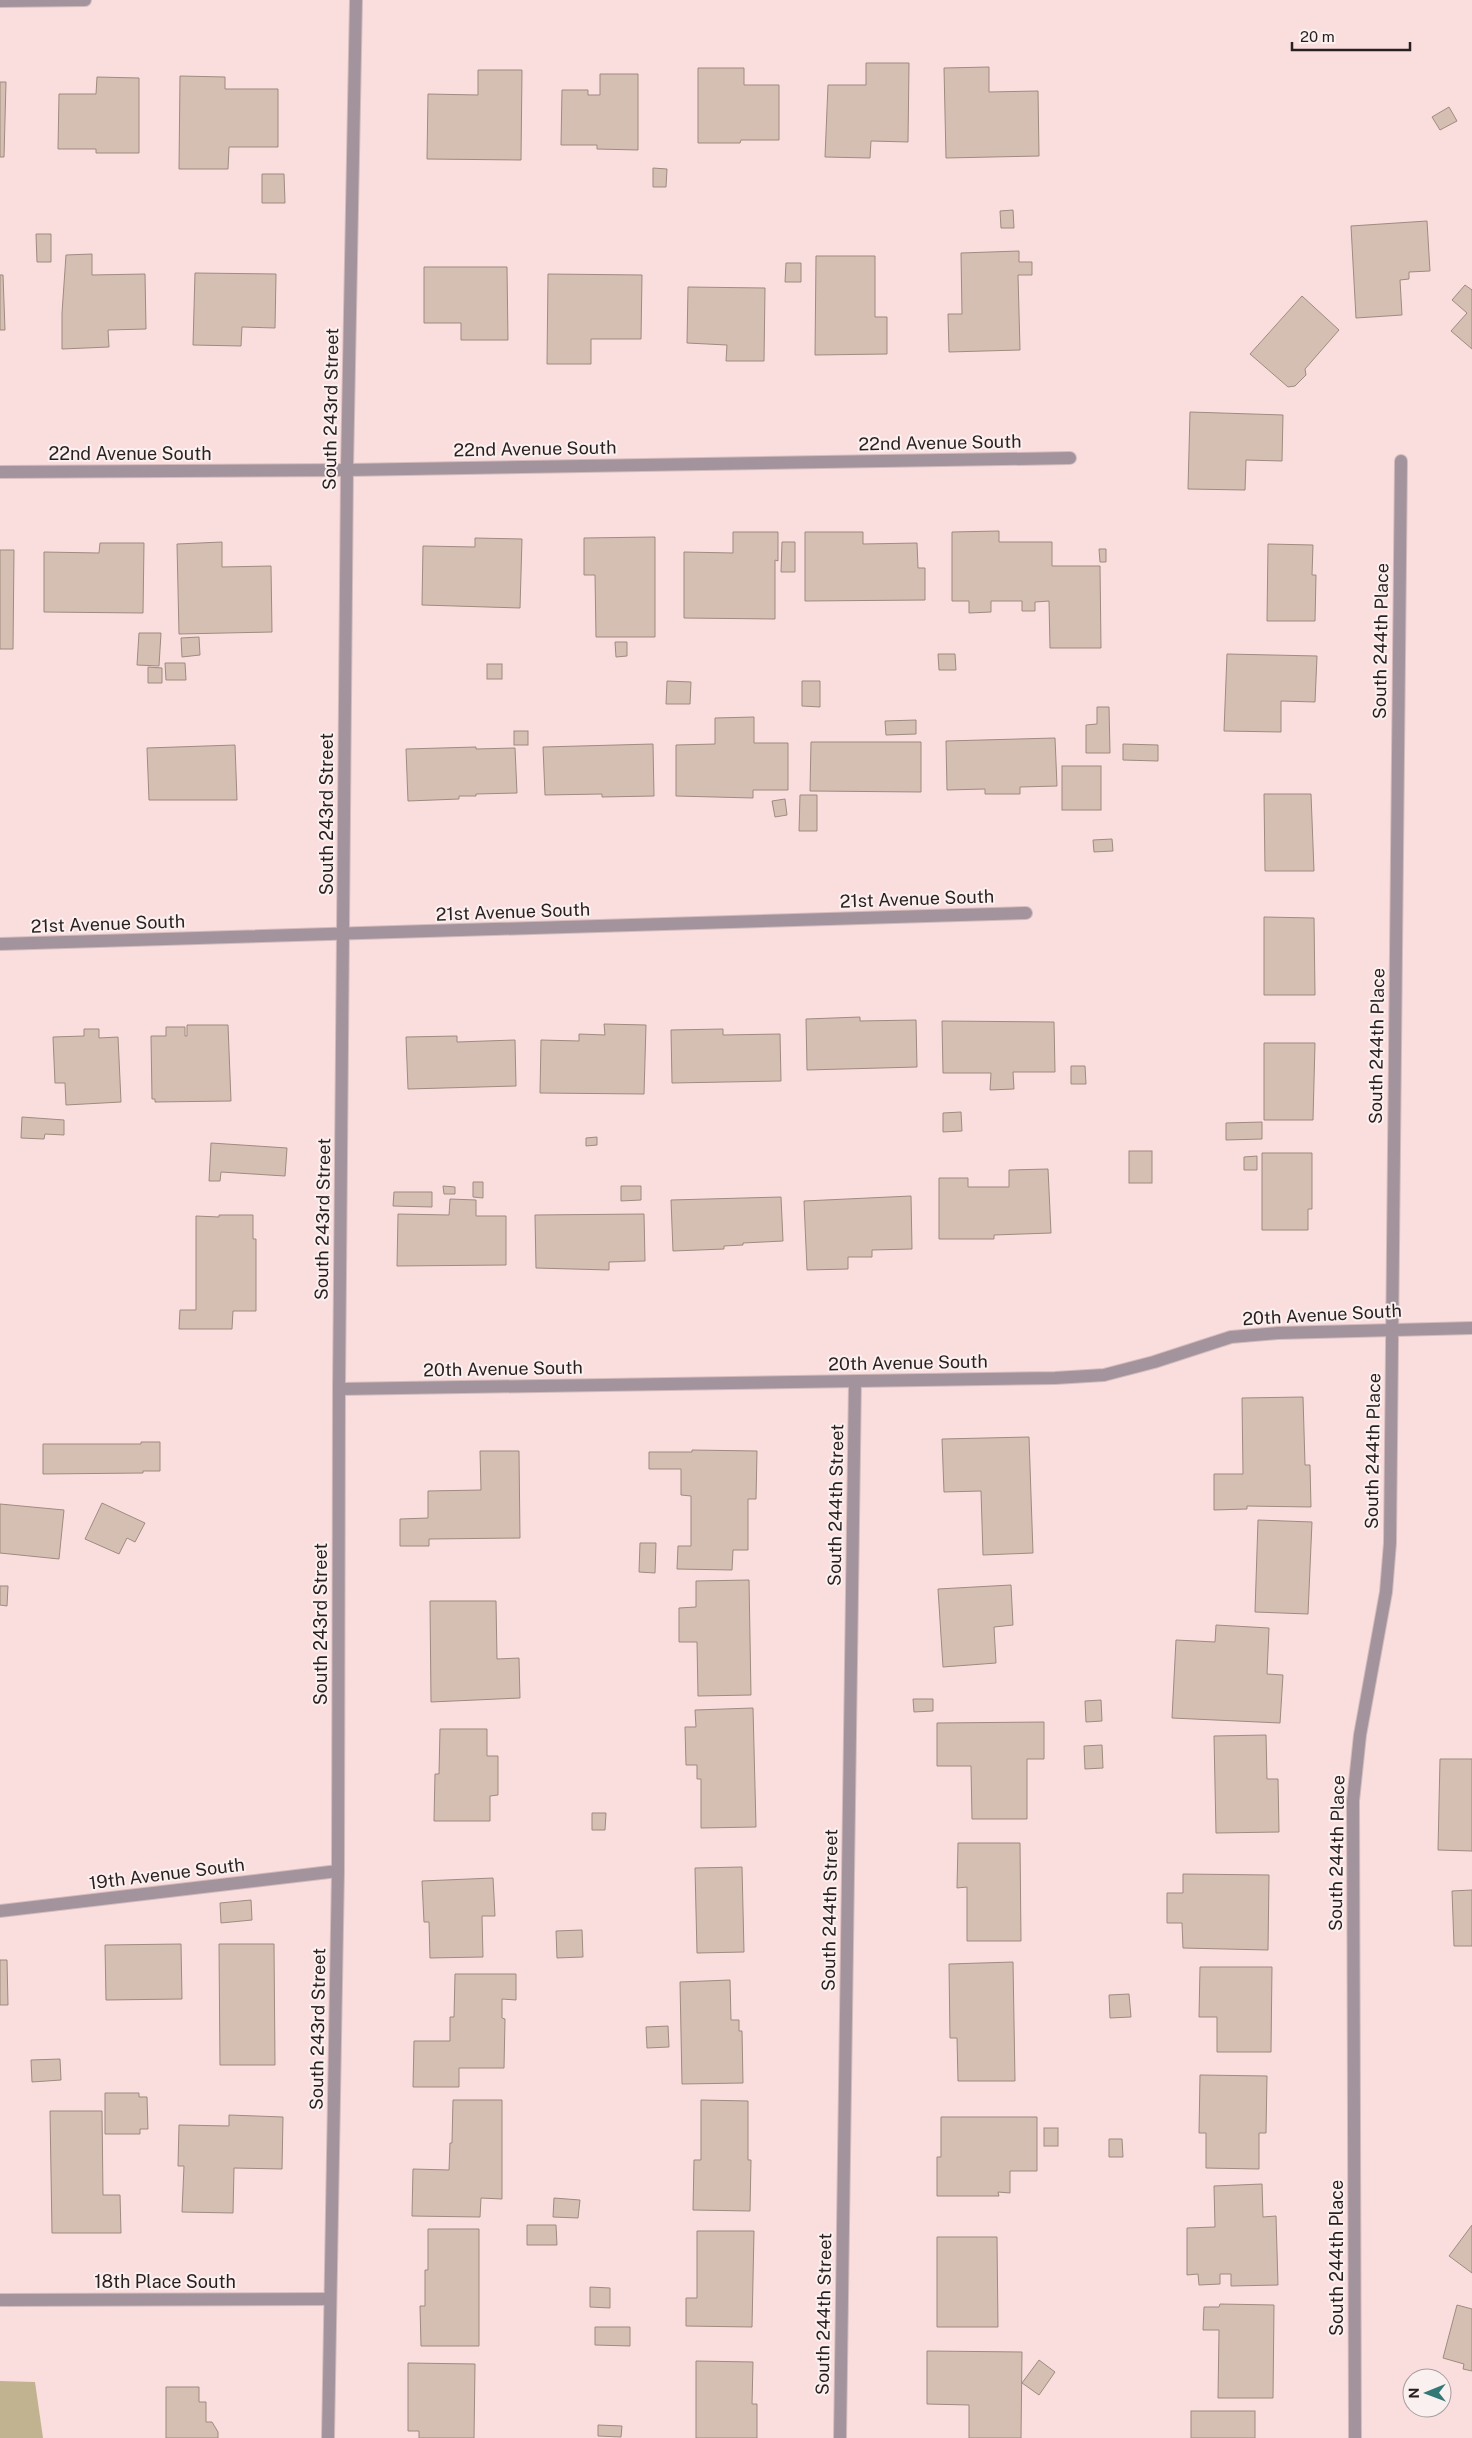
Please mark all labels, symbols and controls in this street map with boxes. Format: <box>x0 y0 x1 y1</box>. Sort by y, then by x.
scale bar <box>1292 20 1410 52</box>
text: 20 m <box>1300 28 1335 45</box>
street label: South 243rd Street <box>319 328 342 490</box>
street label: 22nd Avenue South <box>858 431 1022 454</box>
street label: 22nd Avenue South <box>453 437 617 460</box>
street label: 22nd Avenue South <box>48 443 212 464</box>
street label: South 244th Place <box>1369 563 1392 719</box>
street label: South 243rd Street <box>316 733 337 895</box>
street label: 21st Avenue South <box>839 885 995 912</box>
street label: 21st Avenue South <box>435 898 591 925</box>
street label: 21st Avenue South <box>30 910 186 937</box>
street label: South 244th Place <box>1365 968 1388 1124</box>
street label: South 243rd Street <box>311 1138 334 1300</box>
street label: 20th Avenue South <box>1242 1300 1402 1329</box>
street label: 20th Avenue South <box>828 1351 988 1374</box>
street label: 20th Avenue South <box>423 1357 583 1380</box>
street label: South 244th Place <box>1361 1373 1384 1529</box>
street label: South 244th Street <box>824 1424 847 1586</box>
street label: South 243rd Street <box>310 1543 331 1705</box>
street label: South 244th Place <box>1325 1775 1348 1931</box>
street label: South 244th Street <box>818 1829 841 1991</box>
street label: 19th Avenue South <box>88 1854 246 1893</box>
street label: South 243rd Street <box>306 1948 329 2110</box>
street label: South 244th Place <box>1326 2180 1347 2336</box>
street label: South 244th Street <box>812 2233 835 2395</box>
street label: 18th Place South <box>94 2271 236 2292</box>
north arrow <box>1402 2368 1452 2418</box>
text: N <box>1406 2388 1422 2399</box>

